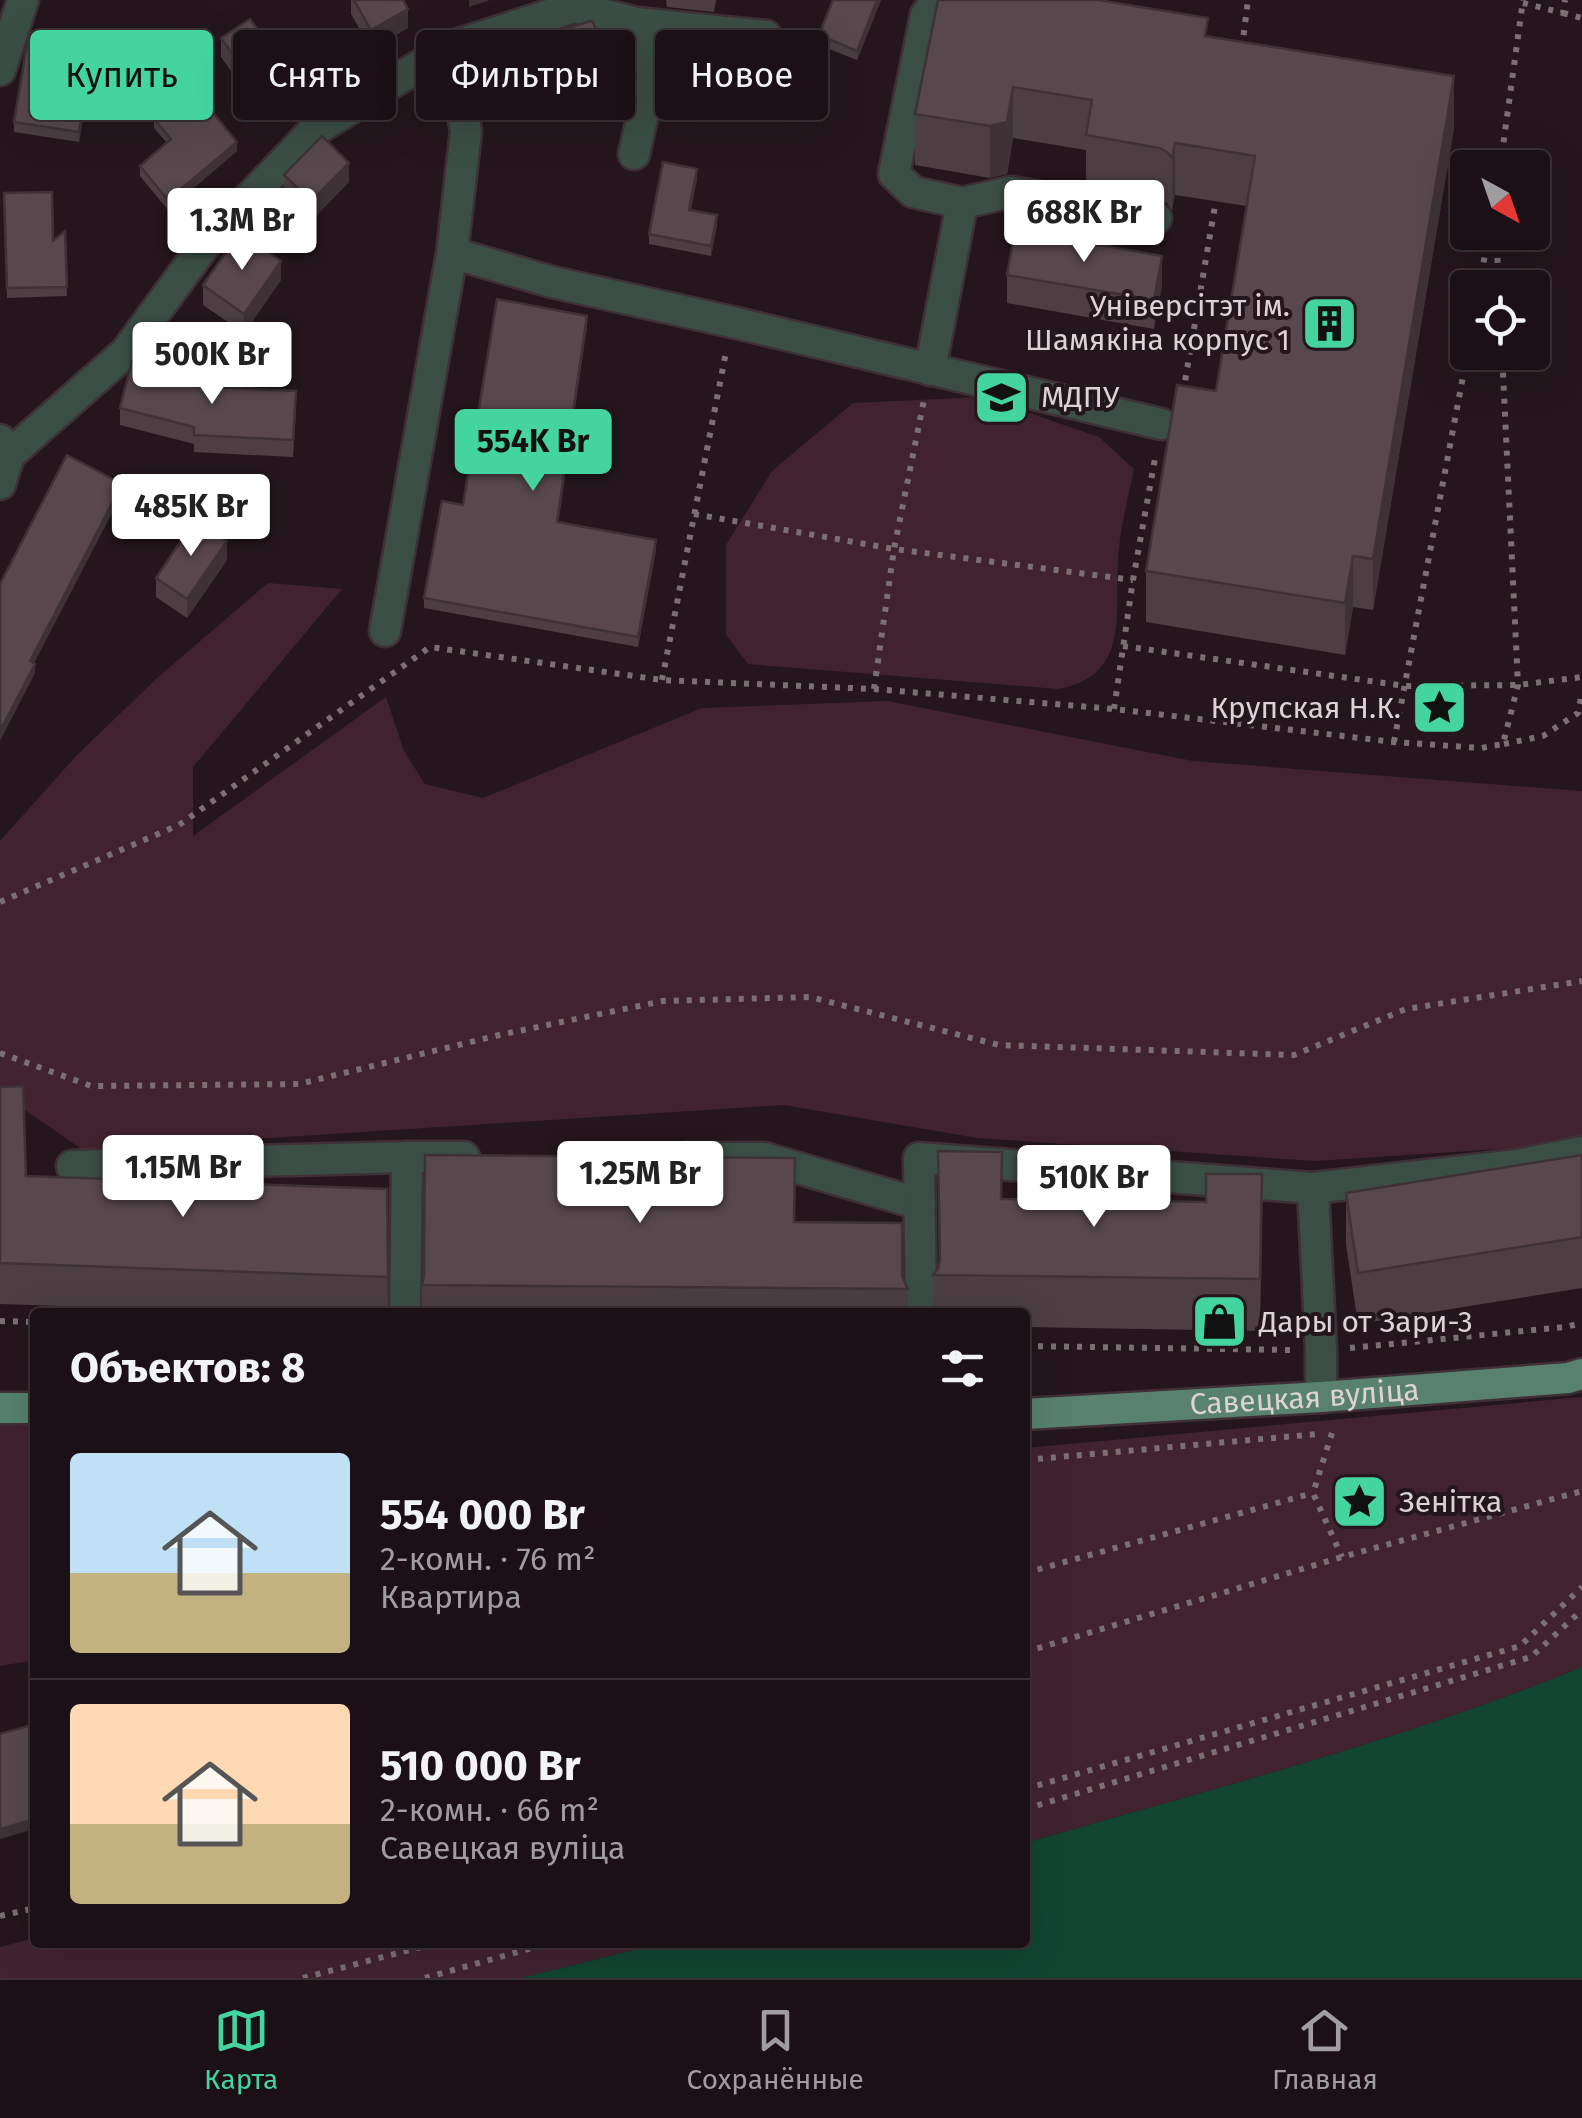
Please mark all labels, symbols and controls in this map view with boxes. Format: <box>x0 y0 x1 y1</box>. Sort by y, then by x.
chip: Купить <box>30 30 213 120</box>
chip: Снять <box>233 30 396 120</box>
chip: Фильтры <box>416 30 635 120</box>
chip: Новое <box>655 30 828 120</box>
north arrow <box>1450 150 1550 250</box>
map controls <box>1450 150 1550 370</box>
pin: 688K Br <box>992 180 1176 265</box>
pin: 1.3M Br <box>150 188 334 273</box>
text: 688K Br <box>1026 193 1142 231</box>
text: 1.3M Br <box>190 201 295 239</box>
button: locate <box>1450 270 1550 370</box>
place label: Універсітэт ім. Шамякіна корпус 1 <box>1025 288 1290 358</box>
building icon: Універсітэт ім. Шамякіна корпус 1 <box>1299 293 1359 353</box>
pin: 500K Br <box>120 322 304 407</box>
text: 500K Br <box>154 335 270 373</box>
school or university icon: МДПУ <box>972 367 1032 427</box>
place label: МДПУ <box>1041 379 1120 415</box>
pin: 554K Br <box>441 409 625 494</box>
text: 554K Br <box>477 422 589 460</box>
pin: 485K Br <box>99 474 283 559</box>
text: 485K Br <box>134 487 248 525</box>
place icon: Крупская Н.К. <box>1410 678 1470 738</box>
place label: Крупская Н.К. <box>1210 690 1401 726</box>
pin: 1.15M Br <box>80 1135 286 1220</box>
pin: 1.25M Br <box>537 1141 743 1226</box>
pin: 510K Br <box>1002 1145 1186 1230</box>
text: 1.15M Br <box>125 1148 241 1186</box>
text: 1.25M Br <box>579 1154 701 1192</box>
text: 510K Br <box>1039 1158 1149 1196</box>
shop icon: Дары от Зари-3 <box>1190 1292 1250 1352</box>
place label: Дары от Зари-3 <box>1258 1304 1473 1340</box>
icon: filters <box>935 1341 990 1396</box>
text: Объектов: 8 <box>70 1343 305 1393</box>
street label: Савецкая вуліца <box>1189 1371 1421 1423</box>
place icon: Зенітка <box>1330 1472 1390 1532</box>
place label: Зенітка <box>1399 1484 1502 1520</box>
text: 554 000 Br <box>380 1490 585 1540</box>
icon: home <box>150 1493 270 1613</box>
text: 2-комн. · 76 m² <box>380 1540 596 1578</box>
text: Квартира <box>380 1578 522 1616</box>
text: 510 000 Br <box>380 1741 581 1791</box>
icon: home <box>150 1744 270 1864</box>
text: 2-комн. · 66 m² <box>380 1791 599 1829</box>
text: Савецкая вуліца <box>380 1829 625 1867</box>
tab: Карта <box>204 2003 278 2096</box>
tab: Сохранённые <box>687 2003 864 2096</box>
tab: Главная <box>1272 2003 1378 2096</box>

